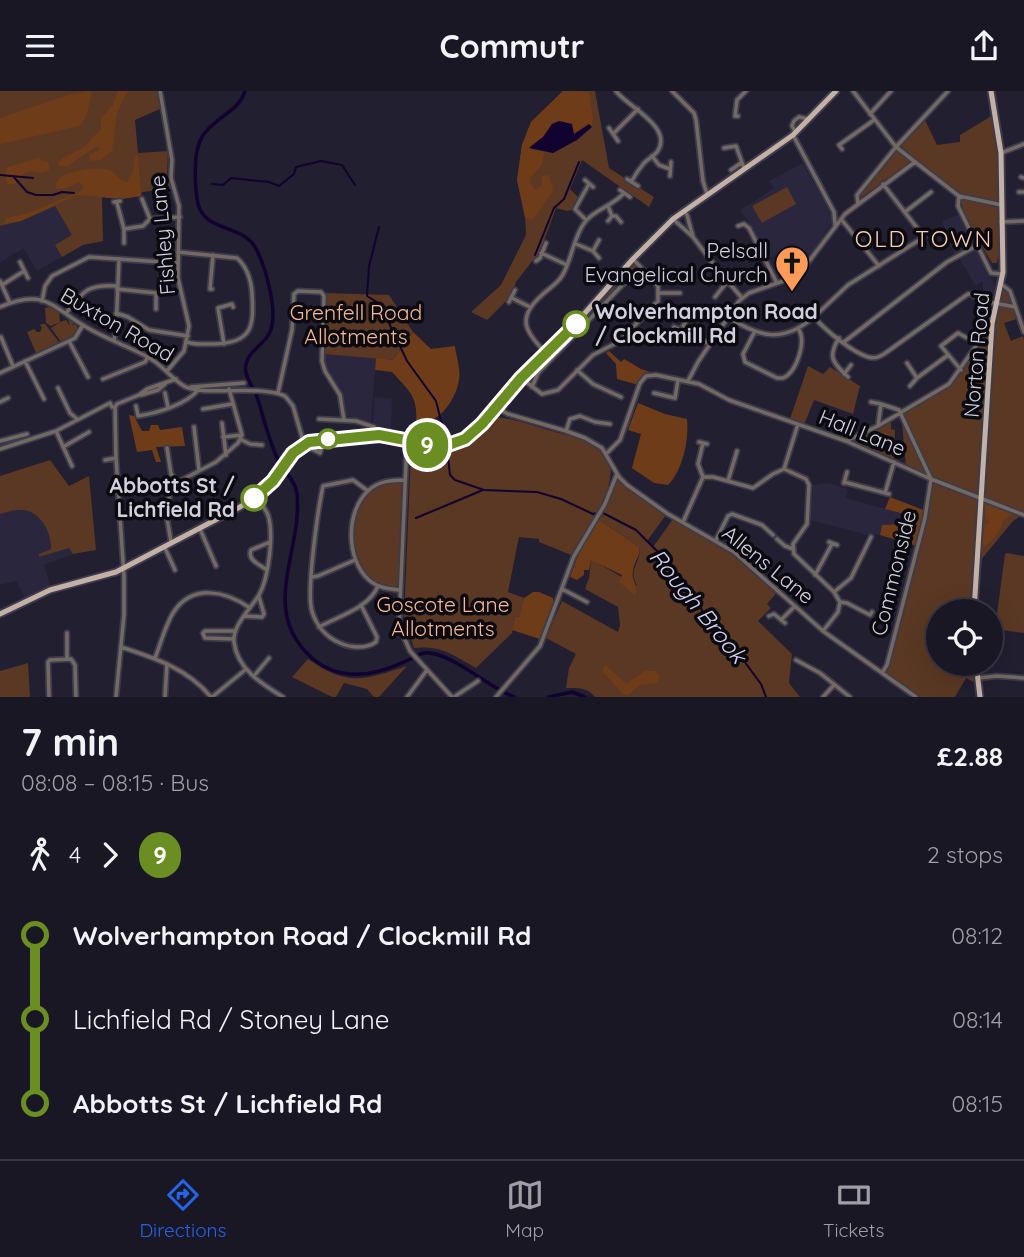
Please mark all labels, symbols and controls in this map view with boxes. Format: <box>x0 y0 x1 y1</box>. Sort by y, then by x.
text: Commutr <box>440 26 584 66</box>
icon: menu <box>21 27 59 65</box>
icon: share <box>965 27 1003 65</box>
street label: Fishley Lane <box>144 174 180 296</box>
district label: OLD TOWN <box>855 224 993 253</box>
place label: Pelsall Evangelical Church <box>584 237 768 287</box>
church icon: Pelsall Evangelical Church <box>773 244 811 293</box>
street label: Buxton Road <box>56 281 179 367</box>
street label: Norton Road <box>958 291 994 419</box>
place label: Wolverhampton Road / Clockmill Rd <box>595 298 818 348</box>
park label: Grenfell Road Allotments <box>290 299 422 349</box>
marker: Wolverhampton Road / Clockmill Rd <box>563 311 589 337</box>
street label: Hall Lane <box>815 403 909 461</box>
line badge: 9 <box>404 422 450 468</box>
unlabelled marker <box>318 429 338 449</box>
text: 9 <box>420 430 434 460</box>
place label: Abbotts St / Lichfield Rd <box>110 472 235 522</box>
marker: Abbotts St / Lichfield Rd <box>241 485 267 511</box>
street label: Commonside <box>865 507 921 638</box>
street label: Allens Lane <box>717 519 820 609</box>
water label: Rough Brook <box>643 542 755 670</box>
park label: Goscote Lane Allotments <box>376 591 510 641</box>
map controls <box>926 599 1003 676</box>
button: locate <box>926 599 1003 676</box>
text: 7 min <box>21 718 119 766</box>
text: £2.88 <box>937 740 1003 773</box>
text: 08:08 – 08:15 · Bus <box>21 768 209 797</box>
icon: walk <box>21 836 59 874</box>
icon: forward <box>91 836 129 874</box>
text: 4 <box>69 840 81 869</box>
text: 9 <box>153 840 167 870</box>
text: 2 stops <box>927 840 1003 869</box>
text: Wolverhampton Road / Clockmill Rd <box>73 919 531 952</box>
text: 08:12 <box>951 921 1003 950</box>
text: Lichfield Rd / Stoney Lane <box>73 1003 389 1036</box>
text: 08:14 <box>952 1005 1003 1034</box>
text: Abbotts St / Lichfield Rd <box>73 1087 382 1120</box>
text: 08:15 <box>952 1089 1003 1118</box>
tab: Directions <box>139 1176 227 1242</box>
tab: Map <box>505 1176 544 1242</box>
tab: Tickets <box>823 1176 885 1242</box>

